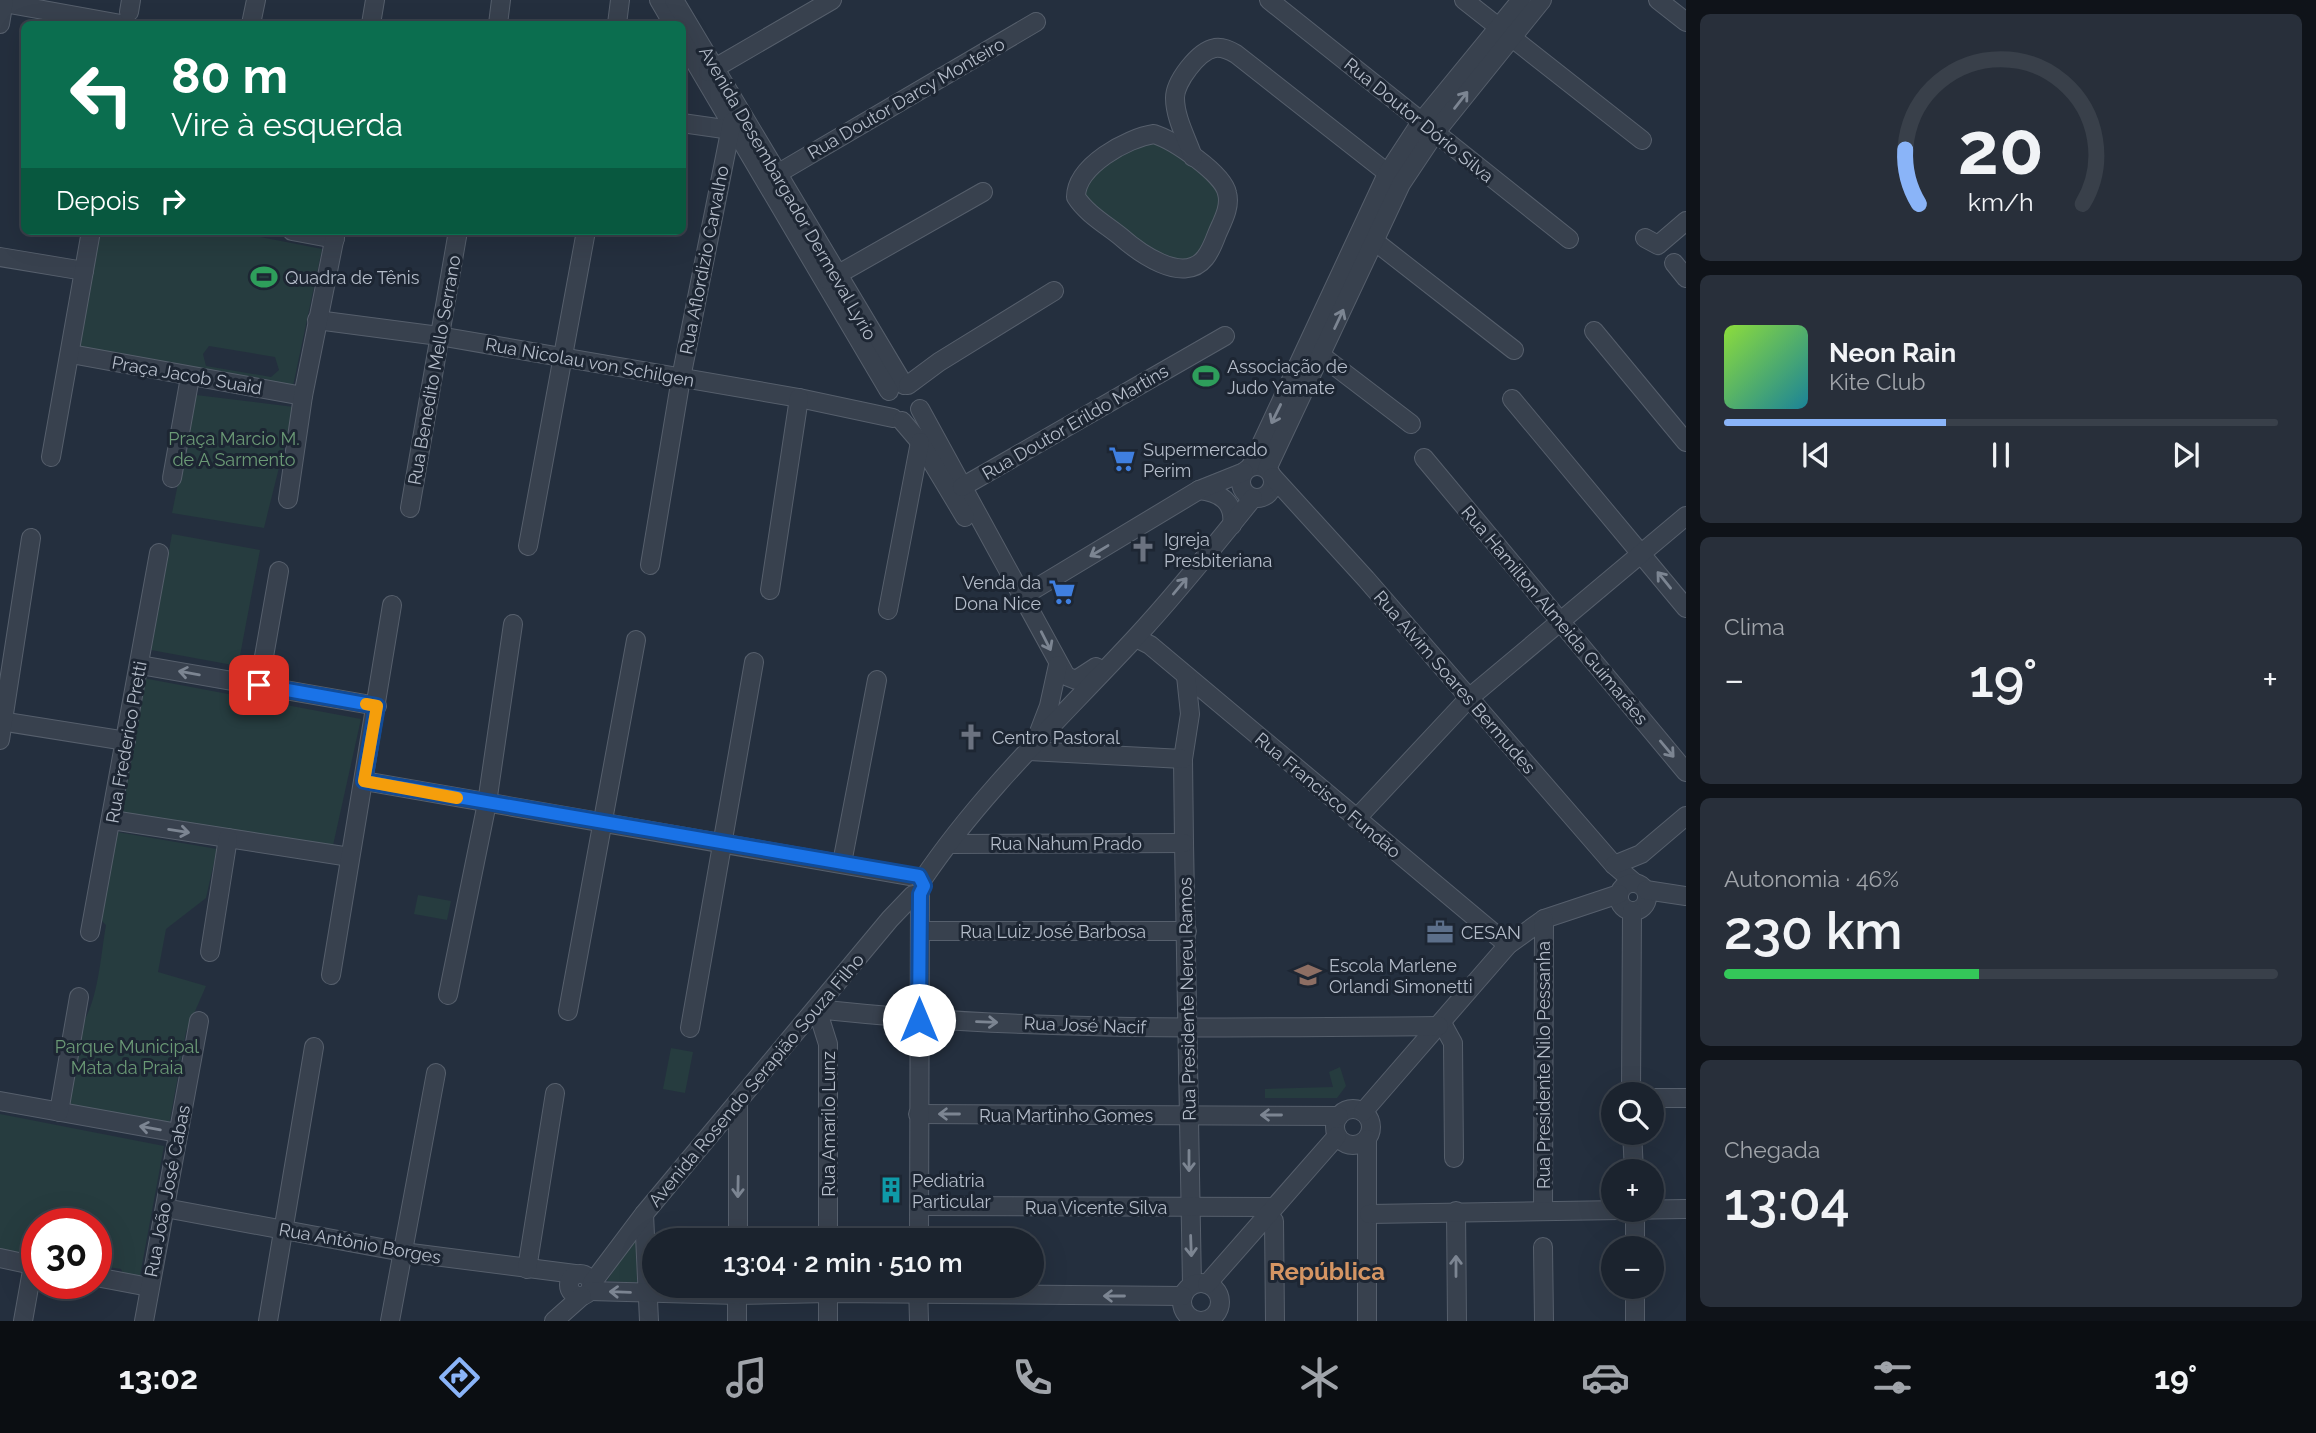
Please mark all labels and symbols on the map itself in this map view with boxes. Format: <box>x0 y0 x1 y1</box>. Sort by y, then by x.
street label: Rua Doutor Darcy Monteiro <box>804 33 1009 163</box>
street label: Avenida Desembargador Dermeval Lyrio <box>695 42 881 344</box>
street label: Rua Doutor Dório Silva <box>1340 53 1498 187</box>
one-way arrow <box>1454 91 1469 110</box>
street label: Rua Aflordizio Carvalho <box>675 163 733 356</box>
street label: Rua Benedito Mello Serrano <box>403 253 465 487</box>
sports icon: Quadra de Tênis <box>249 262 279 292</box>
place label: Quadra de Tênis <box>285 267 420 288</box>
one-way arrow <box>1333 309 1346 330</box>
street label: Rua Nicolau von Schilgen <box>484 333 696 391</box>
street label: Praça Jacob Suaid <box>110 351 264 399</box>
place label: Associação de Judo Yamate <box>1227 356 1348 398</box>
street label: Rua Doutor Erildo Martins <box>978 360 1172 484</box>
sports icon: Associação de Judo Yamate <box>1191 361 1221 391</box>
one-way arrow <box>1269 403 1282 424</box>
park label: Praça Marcio M. de A Sarmento <box>168 428 300 470</box>
place label: Supermercado Perim <box>1143 439 1268 481</box>
supermarket icon: Supermercado Perim <box>1107 444 1137 474</box>
street label: Rua Hamilton Almeida Guimarães <box>1457 501 1653 729</box>
place label: Igreja Presbiteriana <box>1164 529 1272 571</box>
church icon: Igreja Presbiteriana <box>1128 534 1158 564</box>
one-way arrow <box>1089 544 1109 558</box>
place label: Venda da Dona Nice <box>954 572 1041 614</box>
one-way arrow <box>1656 572 1672 590</box>
supermarket icon: Venda da Dona Nice <box>1047 577 1077 607</box>
one-way arrow <box>1172 578 1188 596</box>
street label: Rua Alvim Soares Bermudes <box>1370 586 1540 778</box>
one-way arrow <box>1039 630 1053 651</box>
pin <box>229 655 289 715</box>
street label: Rua Frederico Pretti <box>101 659 151 825</box>
one-way arrow <box>178 666 201 679</box>
church icon: Centro Pastoral <box>956 722 986 752</box>
place label: Centro Pastoral <box>992 727 1120 748</box>
street label: Rua Francisco Fundão <box>1251 728 1405 862</box>
one-way arrow <box>1659 740 1675 758</box>
one-way arrow <box>167 825 190 838</box>
street label: Rua Nahum Prado <box>990 833 1142 854</box>
street label: Rua Presidente Nereu Ramos <box>1174 877 1200 1121</box>
office icon: CESAN <box>1425 917 1455 947</box>
street label: Rua Luiz José Barbosa <box>960 921 1146 942</box>
place label: CESAN <box>1461 922 1521 943</box>
street label: Rua Presidente Nilo Pessanha <box>1533 941 1554 1189</box>
street label: Avenida Rosendo Serapião Souza Filho <box>644 949 868 1211</box>
place label: Escola Marlene Orlandi Simonetti <box>1329 955 1473 997</box>
school or university icon: Escola Marlene Orlandi Simonetti <box>1293 960 1323 990</box>
position arrow <box>882 983 956 1057</box>
street label: Rua José Nacif <box>1023 1012 1148 1038</box>
one-way arrow <box>975 1016 998 1029</box>
park label: Parque Municipal Mata da Praia <box>55 1036 199 1078</box>
street label: Rua Amarilo Lunz <box>818 1051 839 1197</box>
street label: Rua João José Cabas <box>140 1103 194 1279</box>
street label: Rua Martinho Gomes <box>979 1105 1153 1126</box>
one-way arrow <box>938 1107 961 1121</box>
one-way arrow <box>1259 1108 1282 1122</box>
one-way arrow <box>139 1121 162 1134</box>
one-way arrow <box>1182 1149 1196 1172</box>
place label: Pediatria Particular <box>912 1170 991 1212</box>
one-way arrow <box>732 1175 745 1198</box>
building icon: Pediatria Particular <box>876 1175 906 1205</box>
street label: Rua Vicente Silva <box>1025 1197 1167 1218</box>
speed limit sign: 30 <box>21 1208 112 1299</box>
street label: Rua Antônio Borges <box>277 1218 443 1268</box>
one-way arrow <box>1184 1234 1197 1257</box>
one-way arrow <box>1450 1255 1463 1278</box>
district label: República <box>1269 1257 1385 1286</box>
one-way arrow <box>608 1285 631 1298</box>
one-way arrow <box>1103 1289 1126 1302</box>

